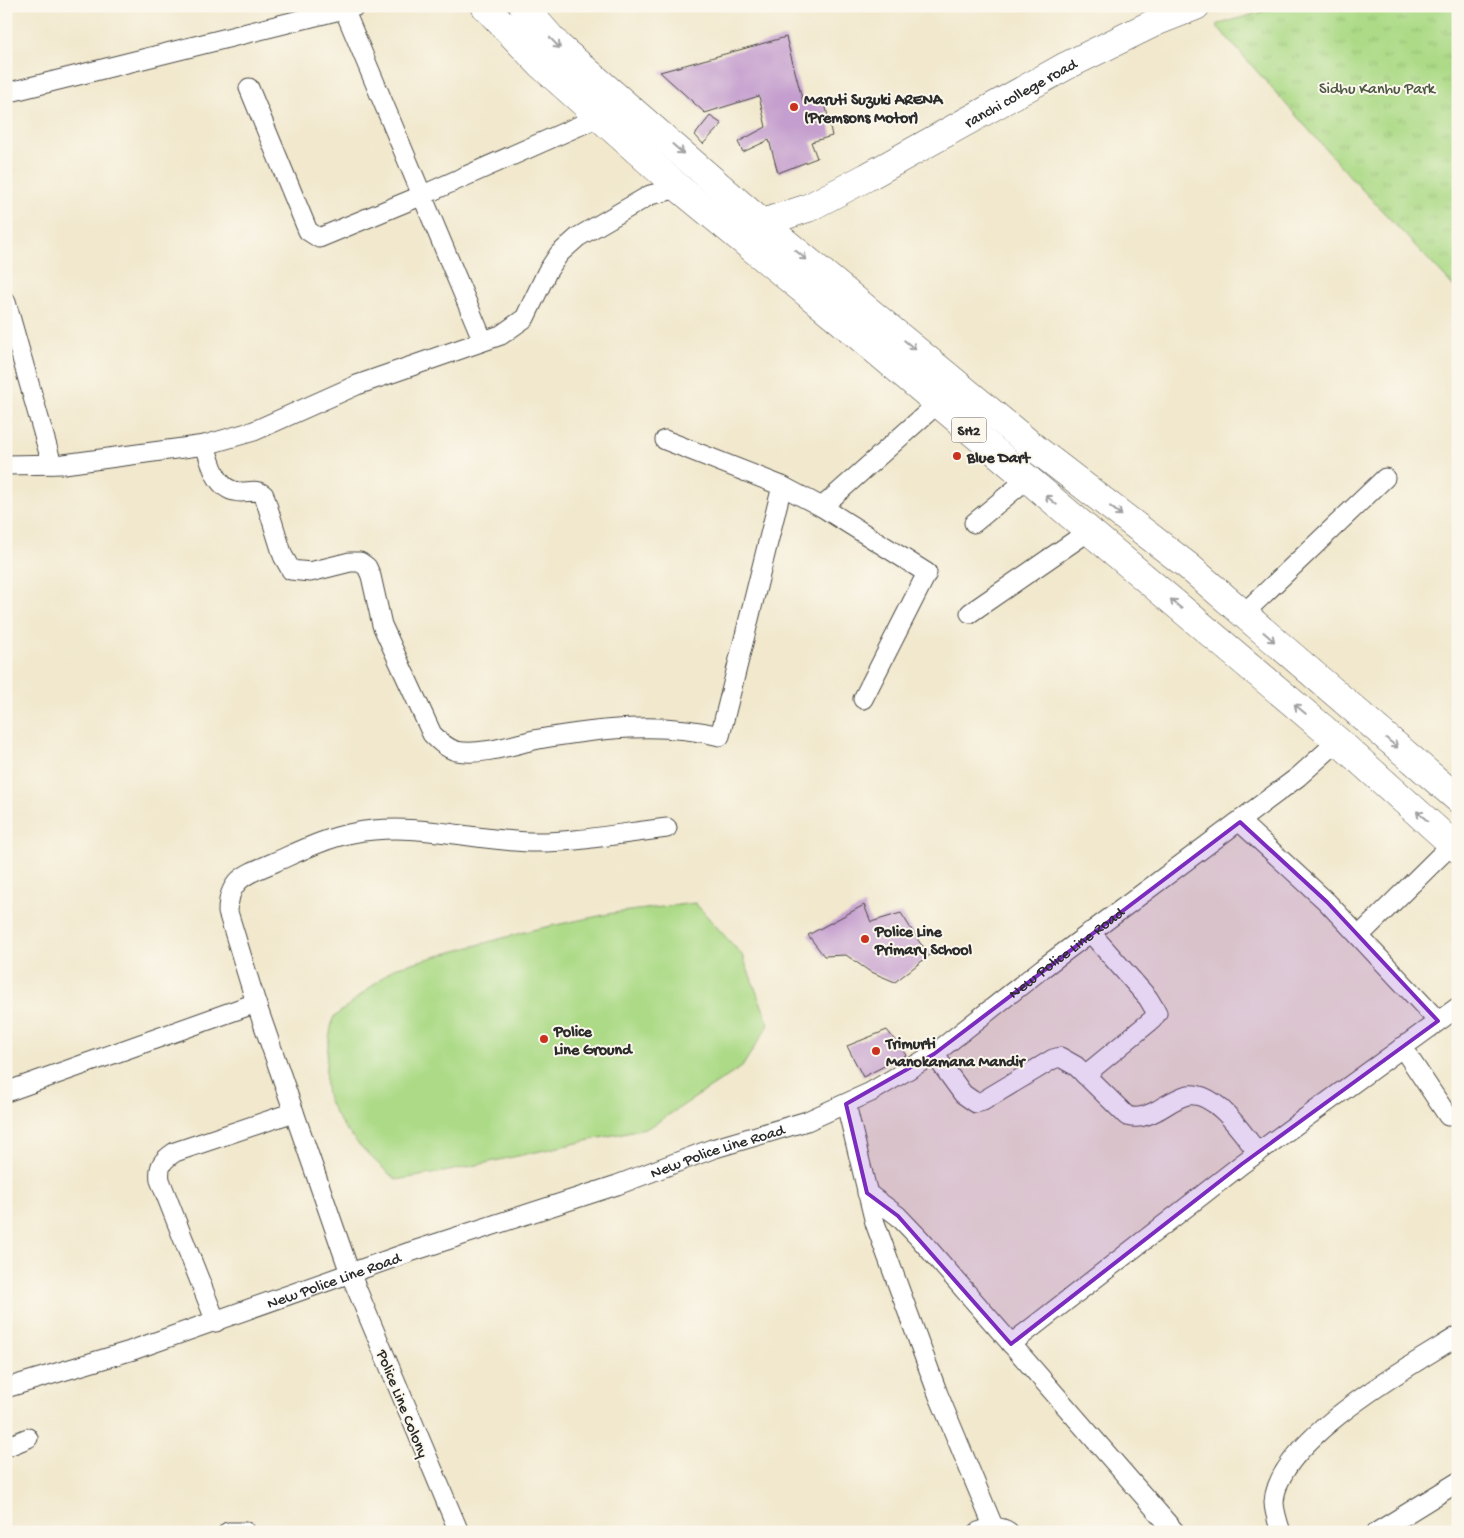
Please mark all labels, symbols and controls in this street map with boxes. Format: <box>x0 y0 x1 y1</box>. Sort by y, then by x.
one-way arrow <box>549 36 561 49</box>
street label: ranchi college road <box>962 55 1082 134</box>
park label: Sidhu Kanhu Park <box>1319 81 1437 100</box>
place label: Maruti Suzuki ARENA (Premsons Motor) <box>804 92 944 129</box>
marker: Maruti Suzuki ARENA (Premsons Motor) <box>788 101 800 113</box>
one-way arrow <box>671 143 684 155</box>
one-way arrow <box>794 249 807 260</box>
one-way arrow <box>903 340 916 351</box>
road number: SH2 <box>952 418 986 442</box>
marker: Blue Dart <box>951 450 963 462</box>
place label: Blue Dart <box>966 450 1031 469</box>
one-way arrow <box>1045 494 1058 505</box>
one-way arrow <box>1109 506 1122 517</box>
one-way arrow <box>1169 598 1182 609</box>
one-way arrow <box>1262 631 1275 643</box>
one-way arrow <box>1293 703 1306 714</box>
one-way arrow <box>1385 737 1398 748</box>
one-way arrow <box>1415 810 1428 822</box>
street label: New Police Line Road <box>1006 903 1131 1005</box>
place label: Police Line Primary School <box>874 924 973 961</box>
marker: Police Line Primary School <box>859 933 871 945</box>
place label: Police Line Ground <box>553 1024 633 1061</box>
marker: Police Line Ground <box>538 1033 550 1045</box>
place label: Trimurti Manokamana Mandir <box>884 1036 1027 1073</box>
marker: Trimurti Manokamana Mandir <box>870 1045 882 1057</box>
street label: New Police Line Road <box>648 1122 789 1184</box>
street label: New Police Line Road <box>265 1250 405 1315</box>
street label: Police Line Colony <box>370 1347 431 1461</box>

